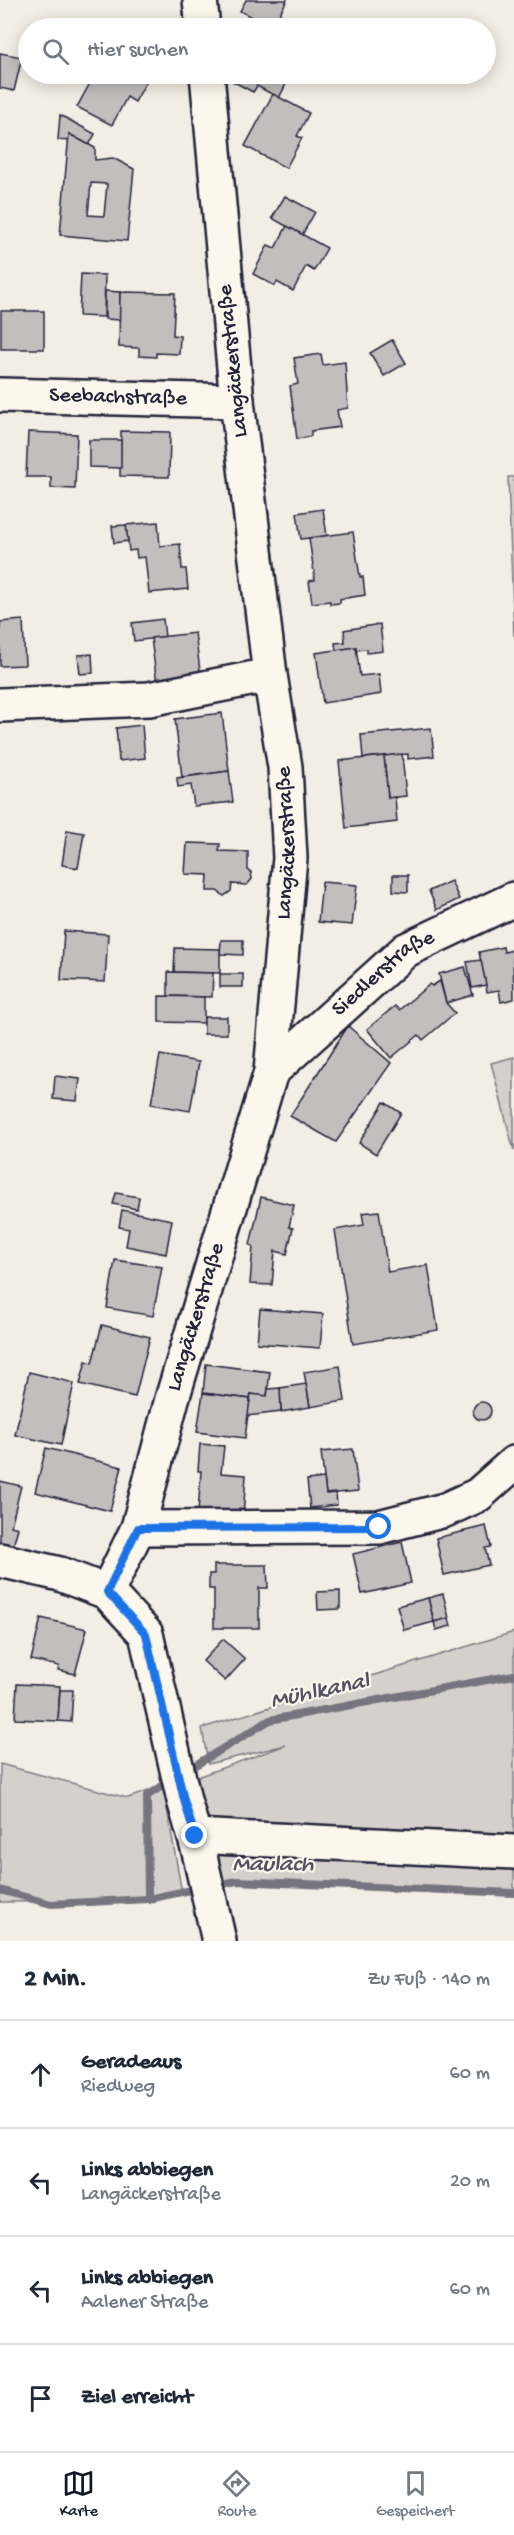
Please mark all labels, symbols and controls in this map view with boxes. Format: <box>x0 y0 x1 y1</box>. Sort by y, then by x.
search box <box>18 18 496 84</box>
icon: search <box>39 35 72 68</box>
text: Hier suchen <box>87 38 188 64</box>
street label: Langäckerstraße <box>213 283 255 439</box>
street label: Seebachstraße <box>49 383 188 413</box>
street label: Langäckerstraße <box>272 765 303 921</box>
street label: Siedlerstraße <box>327 925 440 1023</box>
street label: Langäckerstraße <box>162 1239 232 1395</box>
route start <box>365 1513 391 1539</box>
water label: Mühlkanal <box>268 1667 374 1717</box>
route end <box>181 1822 207 1848</box>
water label: Maulach <box>233 1851 315 1880</box>
text: 2 Min. <box>24 1965 87 1996</box>
text: Zu Fuß · 140 m <box>368 1969 490 1992</box>
text: Geradeaus <box>81 2050 181 2076</box>
icon: ahead <box>24 2058 57 2091</box>
text: 60 m <box>450 2063 490 2086</box>
text: Riedweg <box>81 2076 155 2099</box>
text: Links abbiegen <box>81 2158 213 2184</box>
icon: left <box>24 2166 57 2199</box>
text: 20 m <box>450 2171 490 2194</box>
text: Langäckerstraße <box>81 2184 221 2207</box>
text: Links abbiegen <box>81 2266 213 2292</box>
icon: left <box>24 2274 57 2307</box>
text: 60 m <box>450 2279 490 2302</box>
text: Aalener Straße <box>81 2292 208 2315</box>
icon: arrive <box>24 2382 57 2415</box>
text: Ziel erreicht <box>81 2385 193 2411</box>
tab: Karte <box>60 2467 98 2522</box>
tab: Route <box>217 2467 256 2522</box>
tab: Gespeichert <box>376 2467 454 2522</box>

